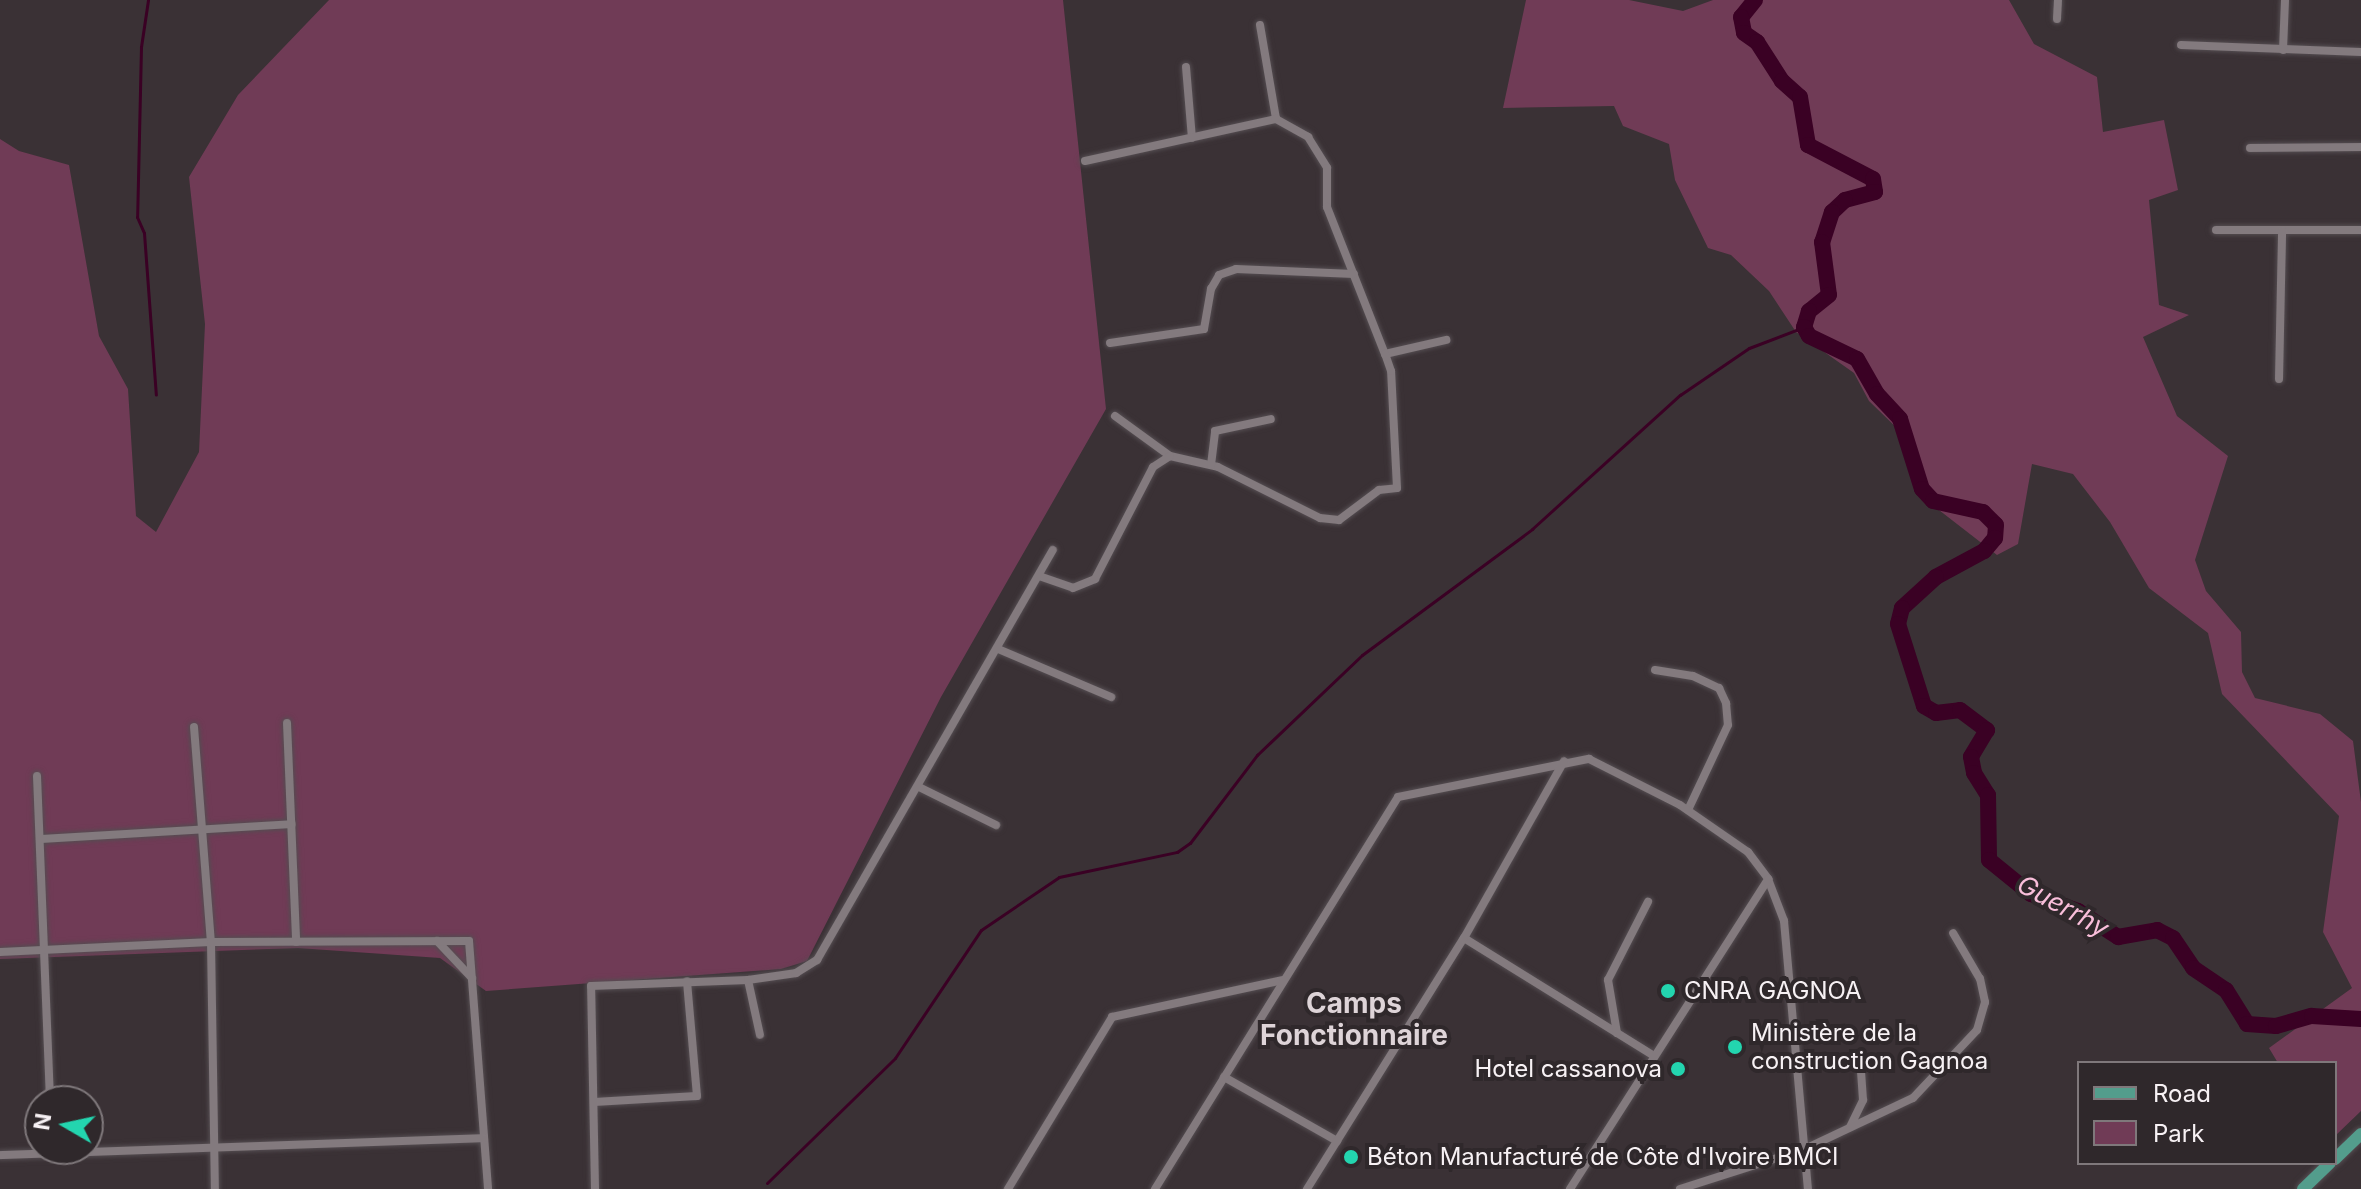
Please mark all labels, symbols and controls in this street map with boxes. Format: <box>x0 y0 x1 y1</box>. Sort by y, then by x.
water label: Guerrhy <box>2012 868 2114 944</box>
place label: CNRA GAGNOA <box>1684 977 1862 1005</box>
marker: CNRA GAGNOA <box>1659 982 1677 1000</box>
district label: Camps Fonctionnaire <box>1260 986 1448 1052</box>
place label: Ministère de la construction Gagnoa <box>1751 1019 1988 1075</box>
marker: Ministère de la construction Gagnoa <box>1726 1038 1744 1056</box>
place label: Hotel cassanova <box>1474 1055 1662 1083</box>
marker: Hotel cassanova <box>1669 1060 1687 1078</box>
legend <box>2077 1061 2337 1165</box>
text: Road <box>2153 1079 2211 1108</box>
north arrow <box>24 1085 104 1165</box>
text: N <box>28 1111 56 1132</box>
text: Park <box>2153 1119 2204 1148</box>
place label: Béton Manufacturé de Côte d'Ivoire BMCI <box>1367 1143 1838 1171</box>
marker: Béton Manufacturé de Côte d'Ivoire BMCI <box>1342 1148 1360 1166</box>

